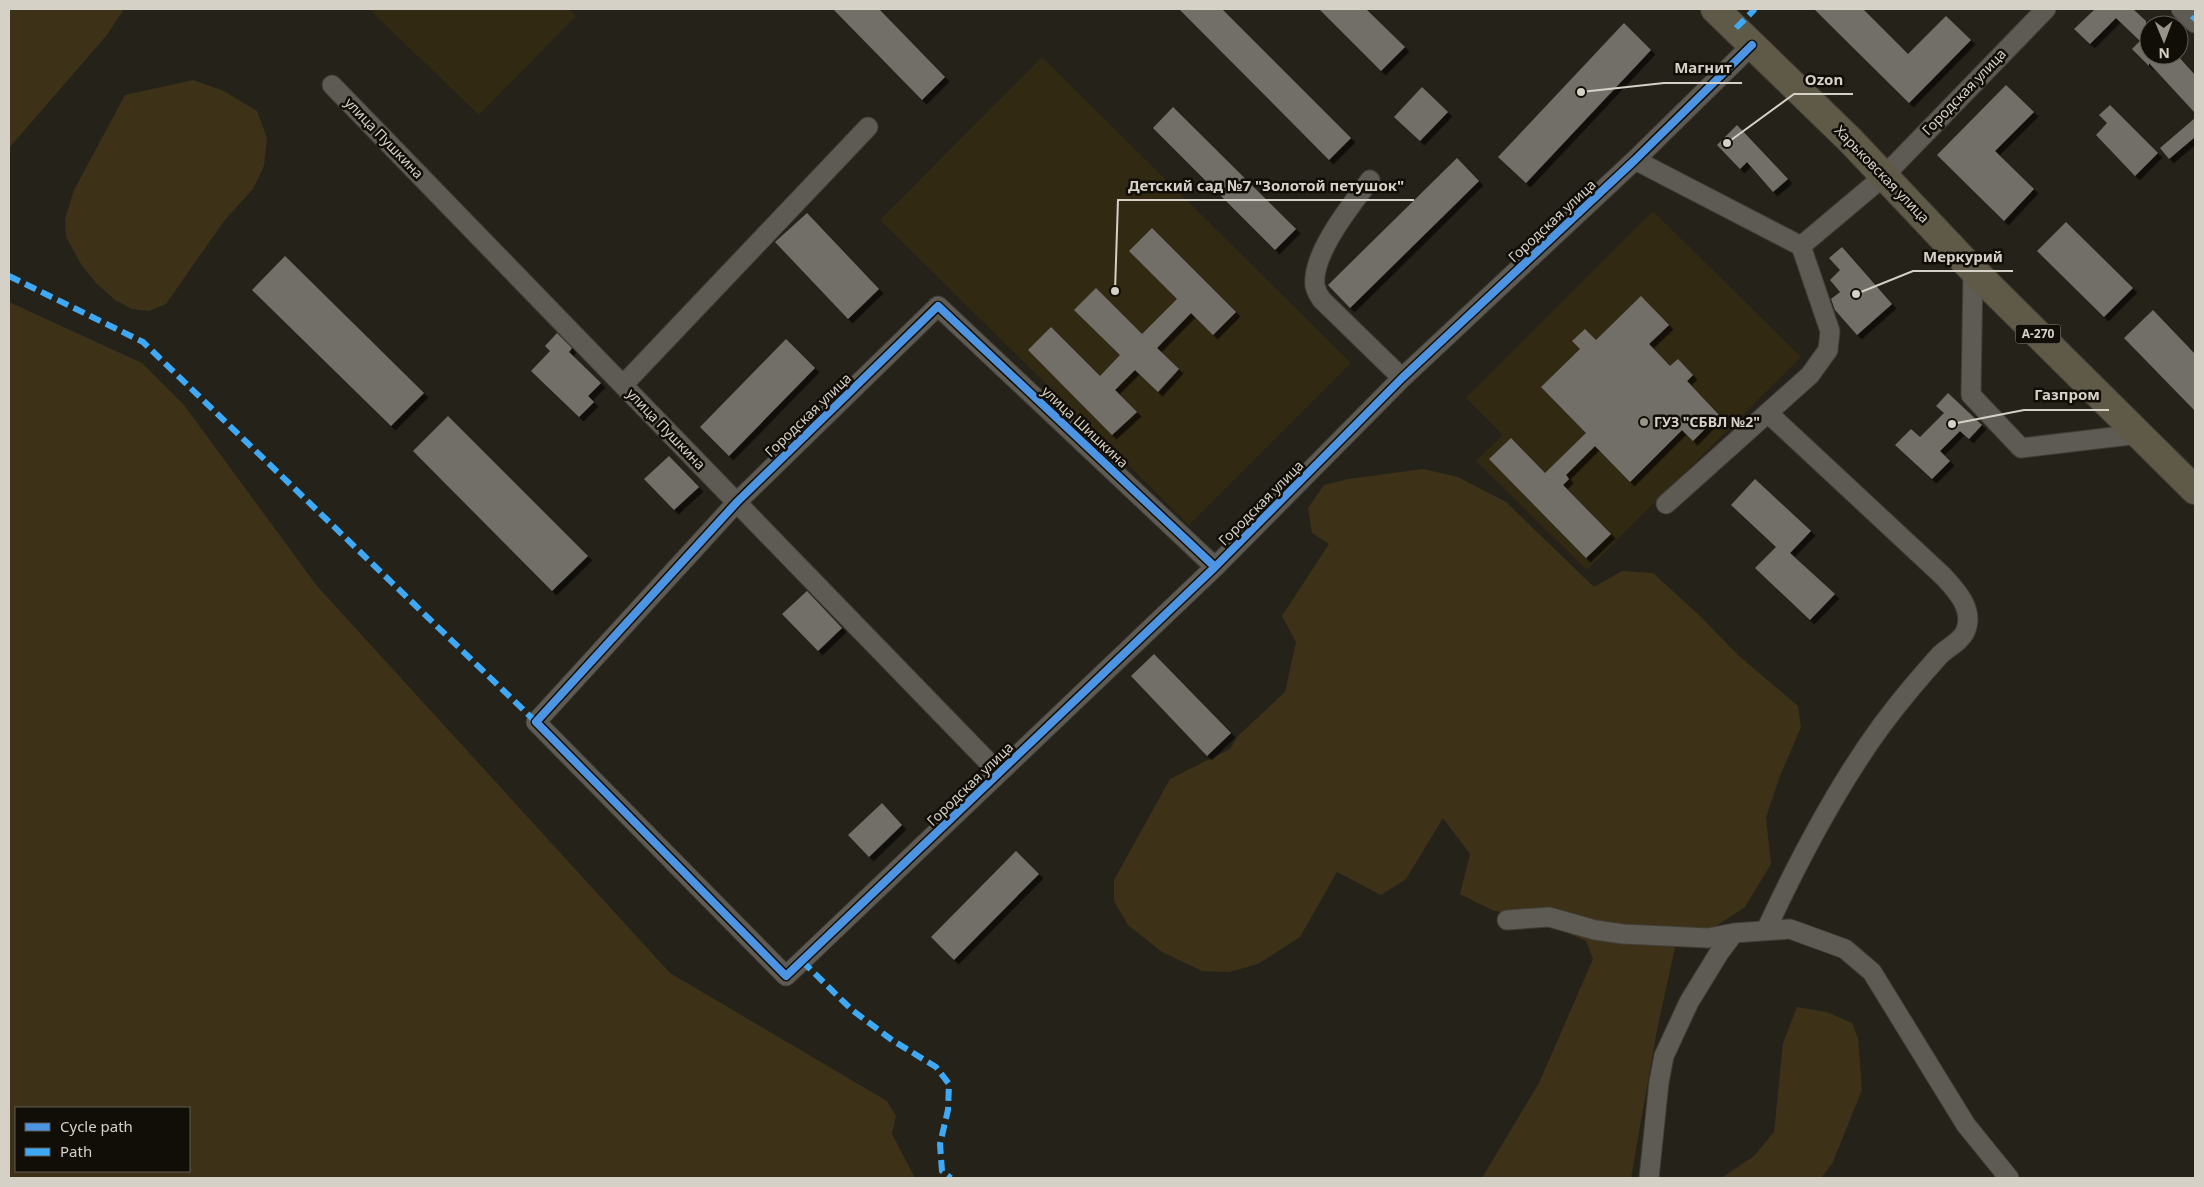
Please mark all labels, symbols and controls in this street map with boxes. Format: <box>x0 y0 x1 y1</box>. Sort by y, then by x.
north arrow <box>2139 15 2189 65</box>
street label: Городская улица <box>1917 44 2010 139</box>
text: N <box>2158 44 2170 63</box>
callout: Магнит <box>1664 53 1742 83</box>
text: Магнит <box>1674 57 1732 77</box>
callout: Ozon <box>1794 64 1853 94</box>
text: Ozon <box>1805 69 1843 89</box>
street label: улица Пушкина <box>341 93 428 182</box>
street label: Харьковская улица <box>1831 121 1934 227</box>
callout: Детский сад №7 "Золотой петушок" <box>1118 170 1414 200</box>
text: Детский сад №7 "Золотой петушок" <box>1128 175 1404 195</box>
street label: Городская улица <box>1504 175 1600 266</box>
callout: Меркурий <box>1913 241 2013 271</box>
text: Меркурий <box>1923 246 2003 266</box>
road number: А-270 <box>2016 324 2060 344</box>
street label: Городская улица <box>760 368 855 461</box>
callout: Газпром <box>2024 380 2109 410</box>
street label: улица Шишкина <box>1038 382 1133 472</box>
street label: улица Пушкина <box>623 384 710 473</box>
text: Газпром <box>2034 384 2100 404</box>
place label: ГУЗ "СБВЛ №2" <box>1654 412 1760 431</box>
marker: ГУЗ "СБВЛ №2" <box>1638 416 1650 428</box>
street label: Городская улица <box>1214 456 1307 549</box>
street label: Городская улица <box>922 737 1017 830</box>
legend <box>15 1107 190 1172</box>
text: Cycle path <box>60 1116 133 1136</box>
text: Path <box>60 1141 92 1161</box>

